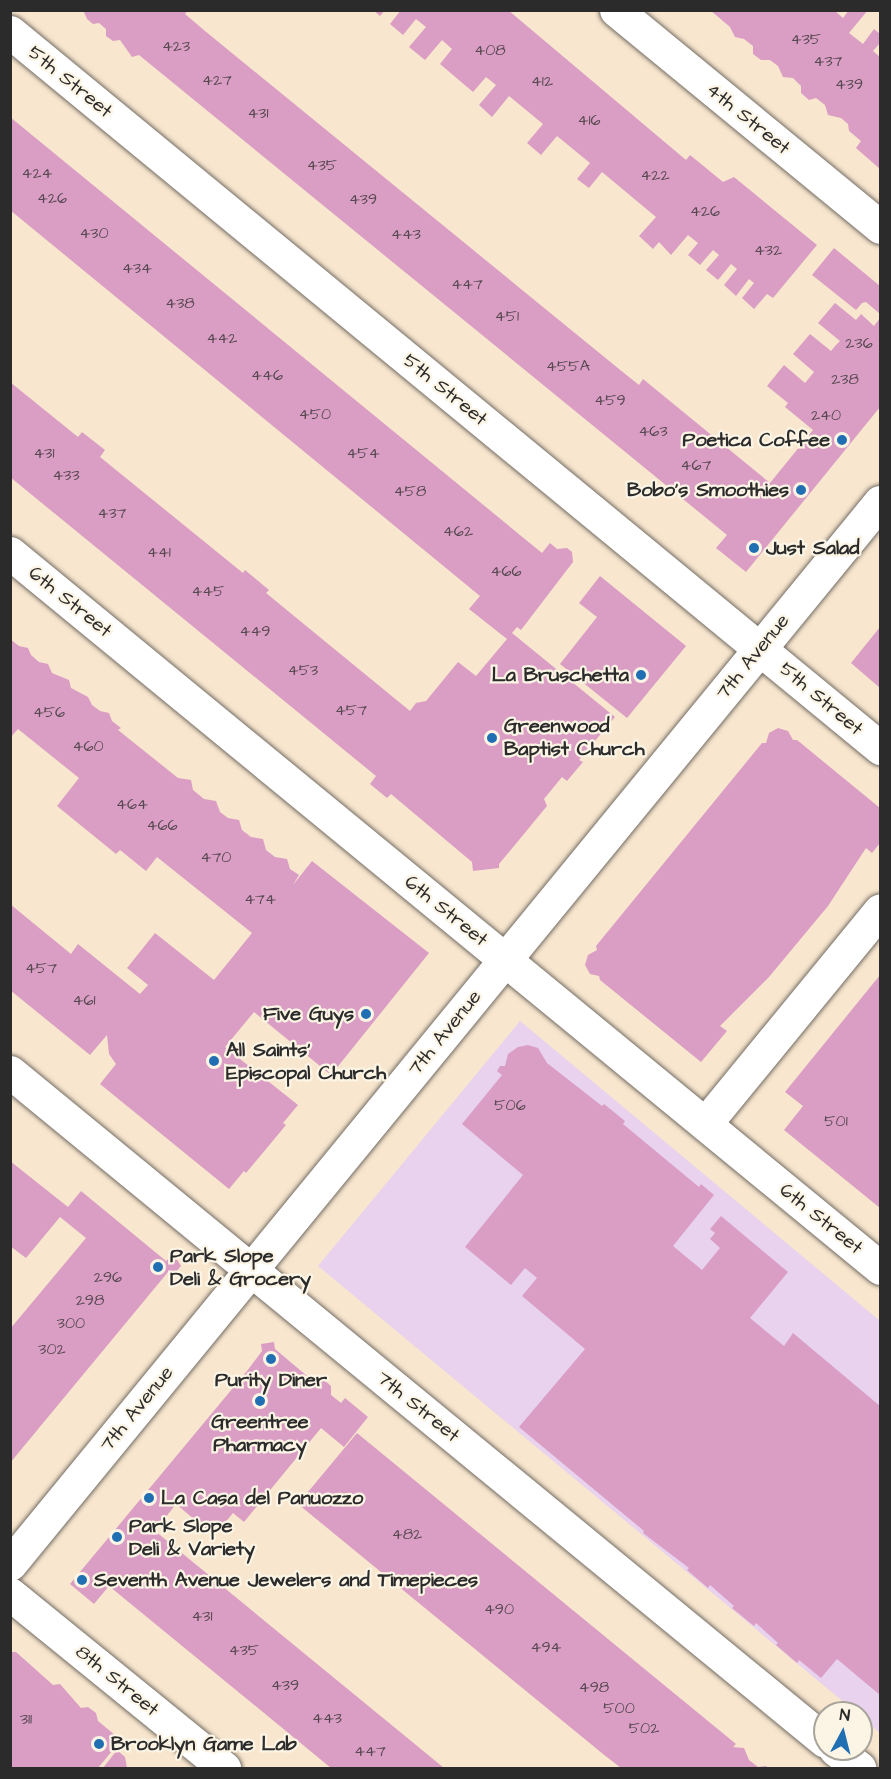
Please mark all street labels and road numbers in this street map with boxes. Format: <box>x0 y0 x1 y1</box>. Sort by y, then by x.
street label: 5th Street <box>23 41 117 123</box>
street label: 4th Street <box>701 78 795 160</box>
street label: 5th Street <box>398 349 492 431</box>
street label: 6th Street <box>23 561 117 643</box>
street label: 7th Avenue <box>711 609 795 705</box>
street label: 5th Street <box>774 657 868 741</box>
street label: 6th Street <box>399 870 493 952</box>
street label: 7th Avenue <box>403 985 487 1081</box>
street label: 6th Street <box>774 1178 868 1260</box>
street label: 7th Avenue <box>95 1361 179 1457</box>
street label: 7th Street <box>372 1366 464 1448</box>
street label: 8th Street <box>70 1640 164 1722</box>

